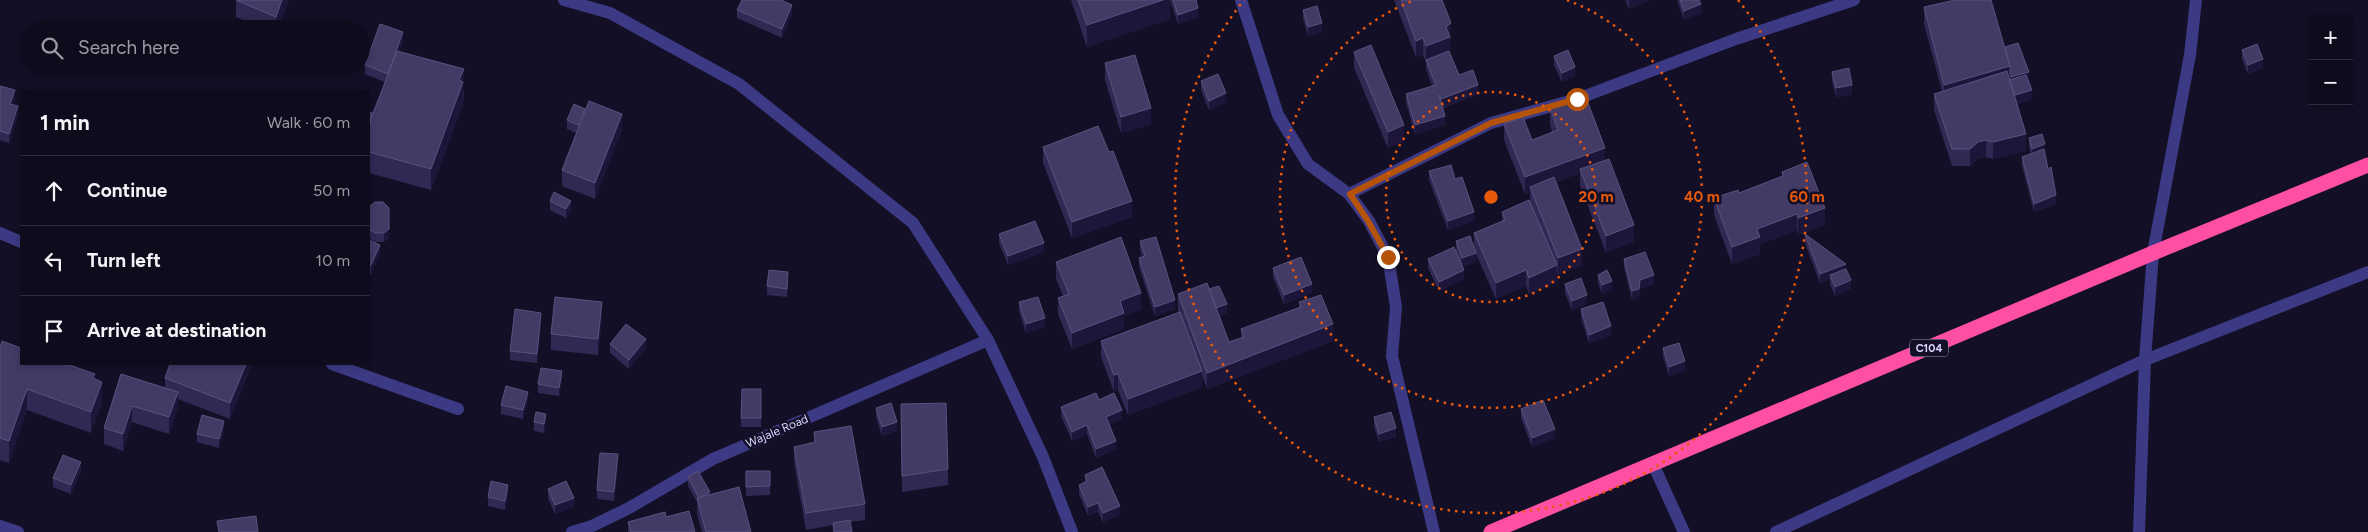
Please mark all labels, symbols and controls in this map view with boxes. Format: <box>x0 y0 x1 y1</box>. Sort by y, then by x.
map controls <box>2308 15 2353 105</box>
button: + <box>2308 15 2353 60</box>
search box <box>20 20 370 75</box>
icon: search <box>38 34 66 62</box>
text: Search here <box>78 36 180 59</box>
button: − <box>2308 60 2353 105</box>
route start <box>1566 88 1589 111</box>
text: 1 min <box>40 110 90 135</box>
text: Walk · 60 m <box>267 113 350 132</box>
icon: ahead <box>40 177 68 205</box>
text: Continue <box>87 179 167 202</box>
text: 50 m <box>313 181 350 200</box>
centre of rings <box>1482 188 1500 206</box>
text: 20 m <box>1578 188 1614 206</box>
text: 40 m <box>1684 188 1720 206</box>
text: 60 m <box>1789 188 1825 206</box>
route end <box>1377 246 1400 269</box>
icon: left <box>40 247 68 275</box>
text: Turn left <box>87 249 161 272</box>
text: 10 m <box>316 251 350 270</box>
icon: arrive <box>40 317 68 345</box>
text: Arrive at destination <box>87 319 266 342</box>
road number: C104 <box>1910 339 1948 356</box>
street label: Wajale Road <box>744 412 810 450</box>

